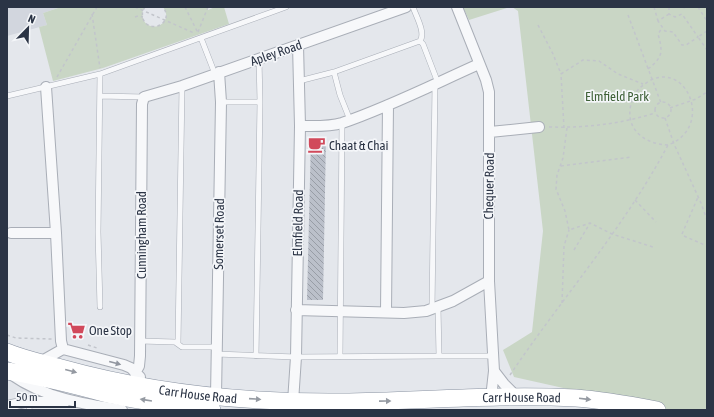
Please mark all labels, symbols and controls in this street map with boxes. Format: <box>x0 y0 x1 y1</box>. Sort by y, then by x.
north arrow <box>8 8 48 48</box>
text: N <box>27 12 37 26</box>
street label: Apley Road <box>248 37 304 69</box>
park label: Elmfield Park <box>585 89 649 104</box>
cafe icon: Chaat & Chai <box>306 135 326 155</box>
place label: Chaat & Chai <box>329 138 389 153</box>
street label: Chequer Road <box>481 152 497 220</box>
street label: Elmfield Road <box>290 189 306 257</box>
street label: Cunningham Road <box>134 191 149 279</box>
street label: Somerset Road <box>211 198 227 270</box>
supermarket icon: One Stop <box>66 320 86 340</box>
place label: One Stop <box>89 323 132 338</box>
one-way arrow <box>110 360 122 366</box>
one-way arrow <box>66 368 78 374</box>
street label: Carr House Road <box>158 382 238 406</box>
scale bar <box>10 383 75 409</box>
street label: Carr House Road <box>482 389 561 405</box>
text: 50 m <box>16 390 38 404</box>
one-way arrow <box>249 396 261 403</box>
one-way arrow <box>579 396 591 402</box>
one-way arrow <box>139 397 152 403</box>
one-way arrow <box>379 398 392 404</box>

